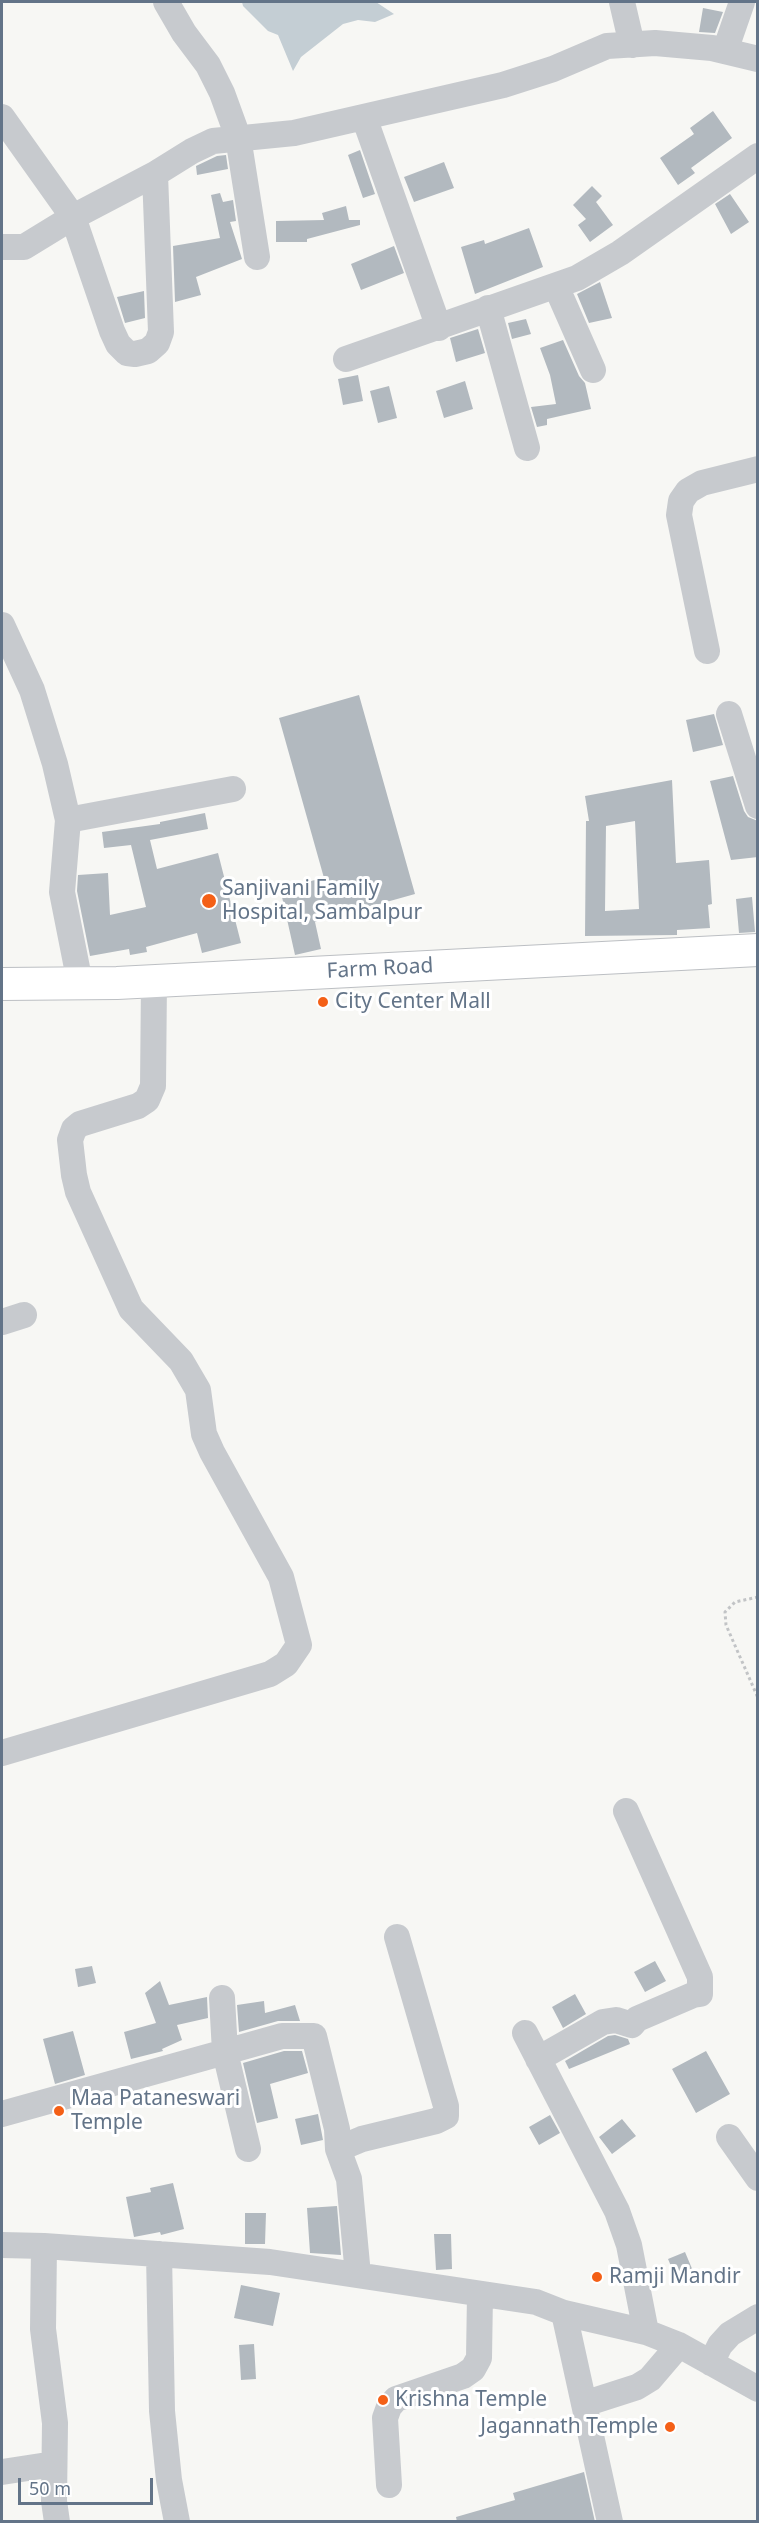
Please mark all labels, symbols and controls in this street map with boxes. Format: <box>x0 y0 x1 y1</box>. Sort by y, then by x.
place label: Sanjivani Family Hospital, Sambalpur <box>222 876 422 926</box>
marker: Sanjivani Family Hospital, Sambalpur <box>200 892 218 910</box>
street label: Farm Road <box>326 954 434 984</box>
place label: City Center Mall <box>335 989 491 1015</box>
marker: City Center Mall <box>316 995 330 1009</box>
place label: Maa Pataneswari Temple <box>71 2086 240 2136</box>
marker: Maa Pataneswari Temple <box>52 2104 66 2118</box>
place label: Ramji Mandir <box>609 2264 741 2290</box>
marker: Ramji Mandir <box>590 2270 604 2284</box>
place label: Krishna Temple <box>395 2387 547 2413</box>
marker: Krishna Temple <box>376 2393 390 2407</box>
place label: Jagannath Temple <box>480 2414 658 2440</box>
marker: Jagannath Temple <box>663 2420 677 2434</box>
scale bar <box>21 2466 156 2504</box>
text: 50 m <box>29 2476 71 2500</box>

